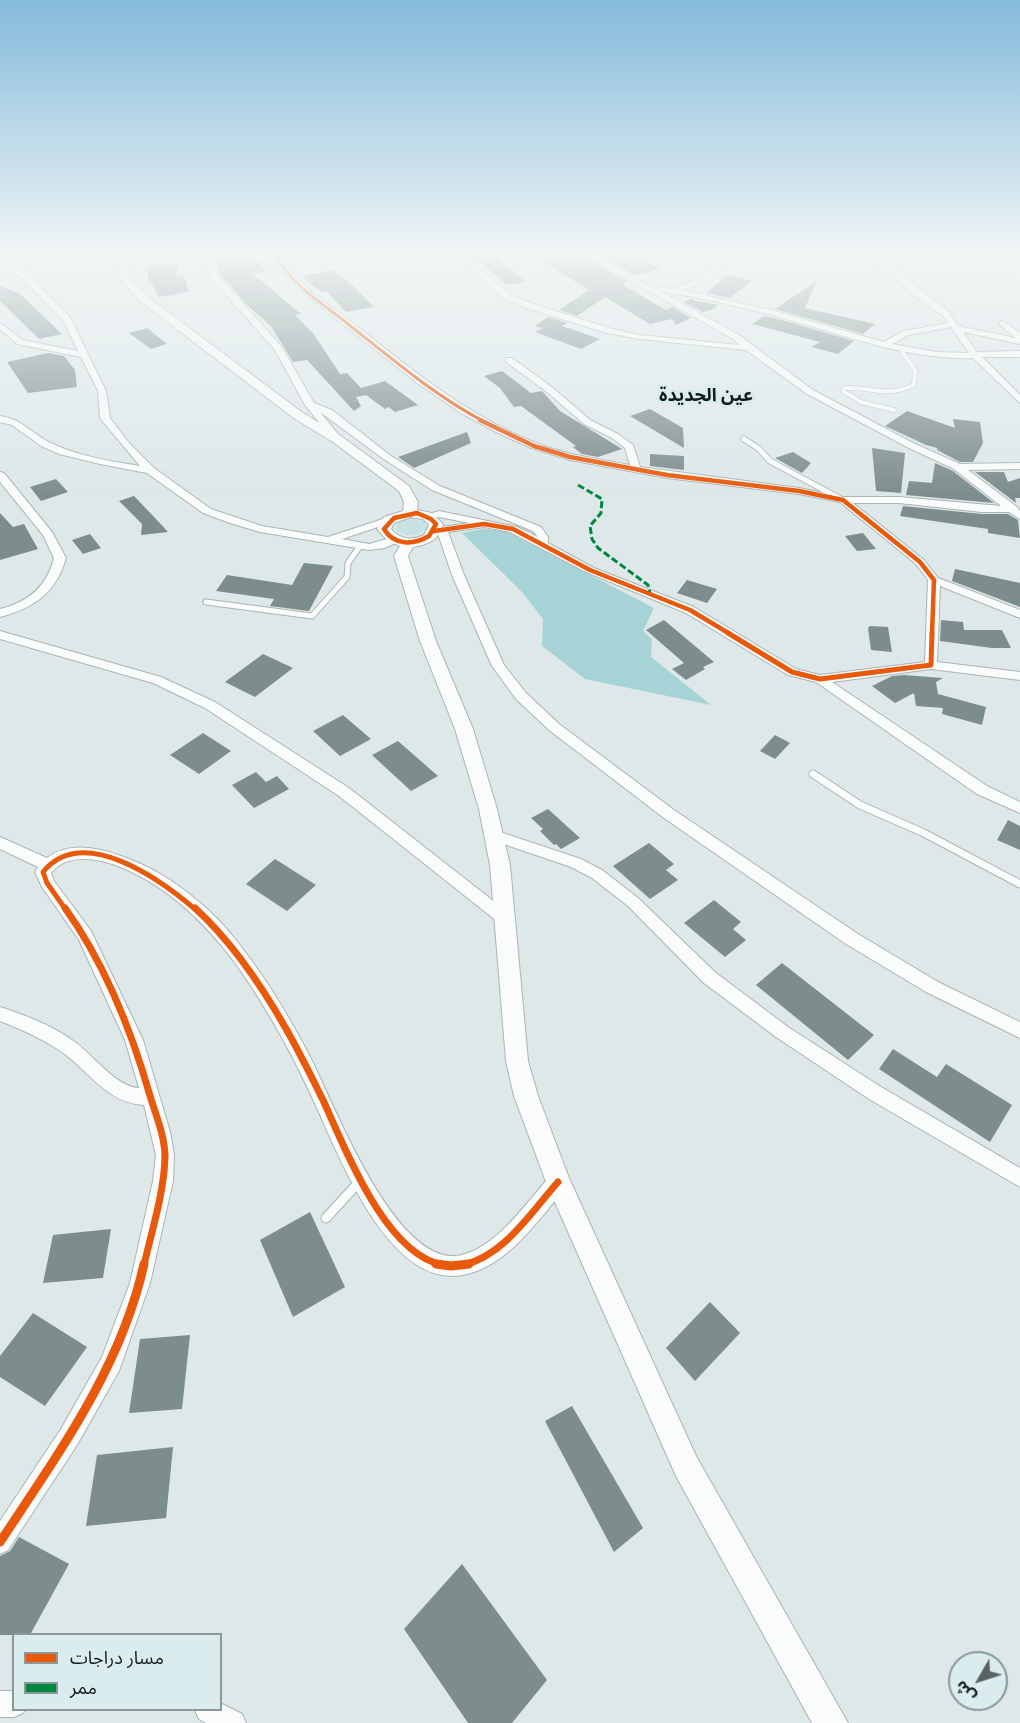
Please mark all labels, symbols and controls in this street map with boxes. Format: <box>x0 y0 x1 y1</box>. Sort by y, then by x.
district label: عين الجديدة <box>659 386 753 408</box>
legend <box>12 1633 222 1711</box>
text: مسار دراجات <box>70 1645 164 1672</box>
north arrow <box>948 1651 1008 1711</box>
text: ممر <box>70 1675 97 1702</box>
text: ش <box>949 1675 982 1707</box>

